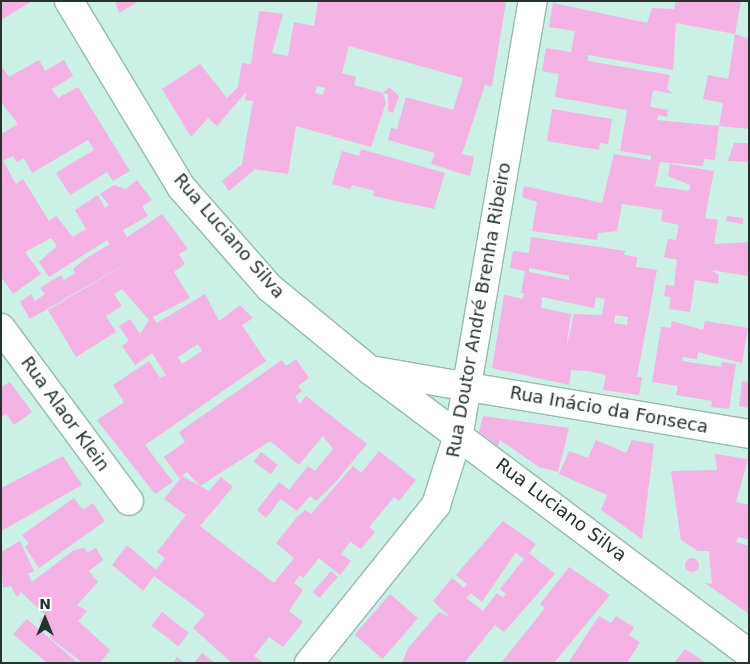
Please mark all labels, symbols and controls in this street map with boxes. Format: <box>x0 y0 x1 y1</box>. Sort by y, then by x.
street label: Rua Doutor André Brenha Ribeiro <box>442 161 516 459</box>
street label: Rua Luciano Silva <box>169 169 289 303</box>
street label: Rua Alaor Klein <box>16 352 114 476</box>
street label: Rua Inácio da Fonseca <box>508 382 710 438</box>
street label: Rua Luciano Silva <box>491 454 631 566</box>
north arrow <box>20 594 70 644</box>
text: N <box>39 596 51 612</box>

